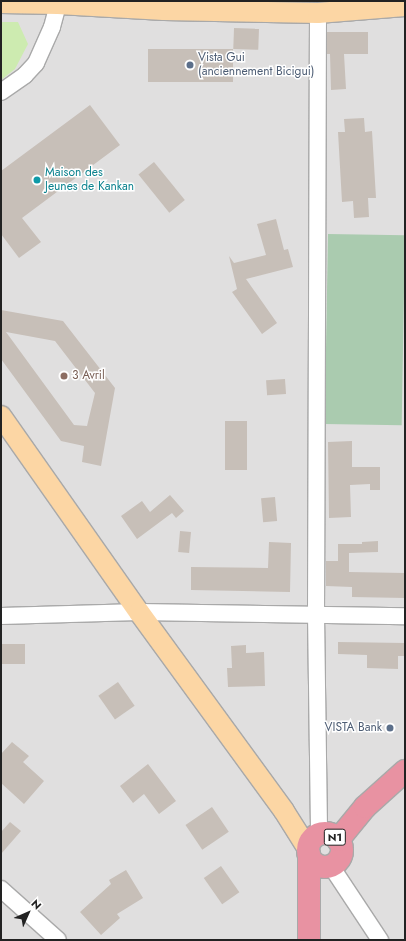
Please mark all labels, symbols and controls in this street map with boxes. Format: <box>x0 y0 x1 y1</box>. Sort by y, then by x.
place label: Vista Gui (anciennement Bicigui) <box>198 51 315 79</box>
marker: Vista Gui (anciennement Bicigui) <box>185 60 195 70</box>
place label: Maison des Jeunes de Kankan <box>45 166 134 194</box>
marker: Maison des Jeunes de Kankan <box>32 175 42 185</box>
place label: 3 Avril <box>72 369 105 383</box>
marker: 3 Avril <box>59 371 69 381</box>
place label: VISTA Bank <box>325 721 382 735</box>
marker: VISTA Bank <box>385 723 395 733</box>
road number: N1 <box>323 828 347 846</box>
north arrow <box>8 893 48 933</box>
text: N <box>28 896 45 913</box>

